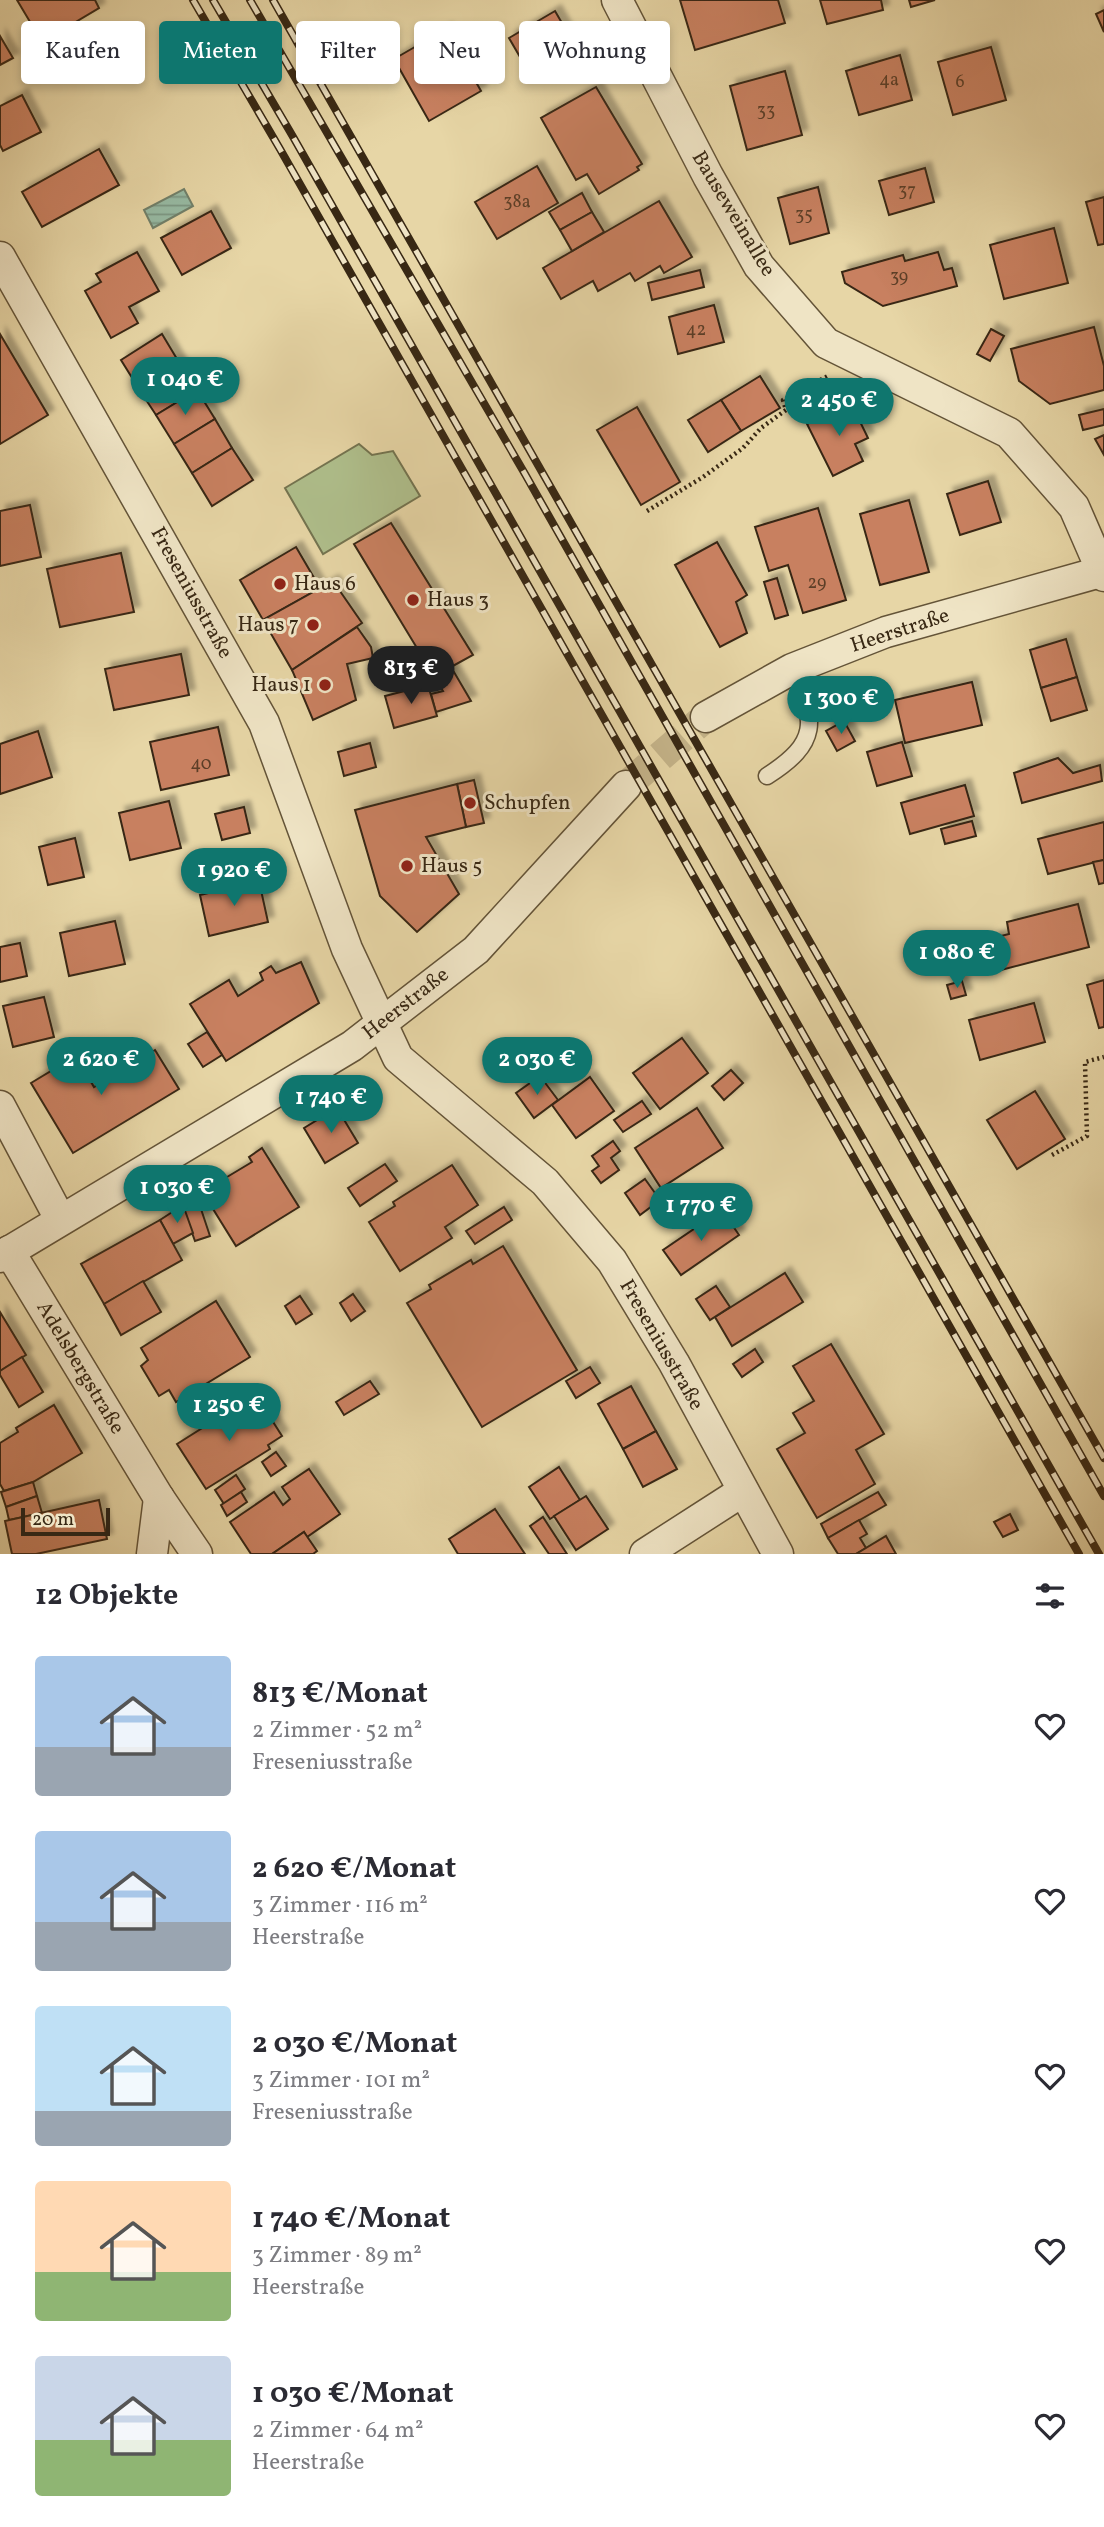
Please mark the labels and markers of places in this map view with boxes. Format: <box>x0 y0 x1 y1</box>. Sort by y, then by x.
pin: 1 040 € <box>120 358 250 417</box>
pin: 2 450 € <box>774 378 904 438</box>
place label: Haus 6 <box>294 570 356 599</box>
marker: Haus 6 <box>272 576 288 592</box>
place label: Haus 3 <box>427 586 489 615</box>
marker: Haus 3 <box>405 592 421 608</box>
place label: Haus 7 <box>238 611 299 640</box>
marker: Haus 7 <box>305 617 321 633</box>
pin: 813 € <box>362 646 460 706</box>
place label: Haus 1 <box>252 671 311 700</box>
pin: 1 300 € <box>776 676 906 736</box>
marker: Haus 1 <box>317 677 333 693</box>
place label: Schupfen <box>484 789 571 818</box>
marker: Schupfen <box>462 795 478 811</box>
pin: 1 920 € <box>169 848 299 908</box>
place label: Haus 5 <box>421 852 482 881</box>
marker: Haus 5 <box>399 858 415 874</box>
pin: 1 080 € <box>892 930 1022 990</box>
pin: 2 620 € <box>36 1038 166 1097</box>
pin: 2 030 € <box>472 1038 602 1097</box>
pin: 1 740 € <box>266 1076 396 1135</box>
pin: 1 030 € <box>112 1166 242 1225</box>
pin: 1 770 € <box>636 1184 766 1243</box>
pin: 1 250 € <box>164 1384 294 1443</box>

